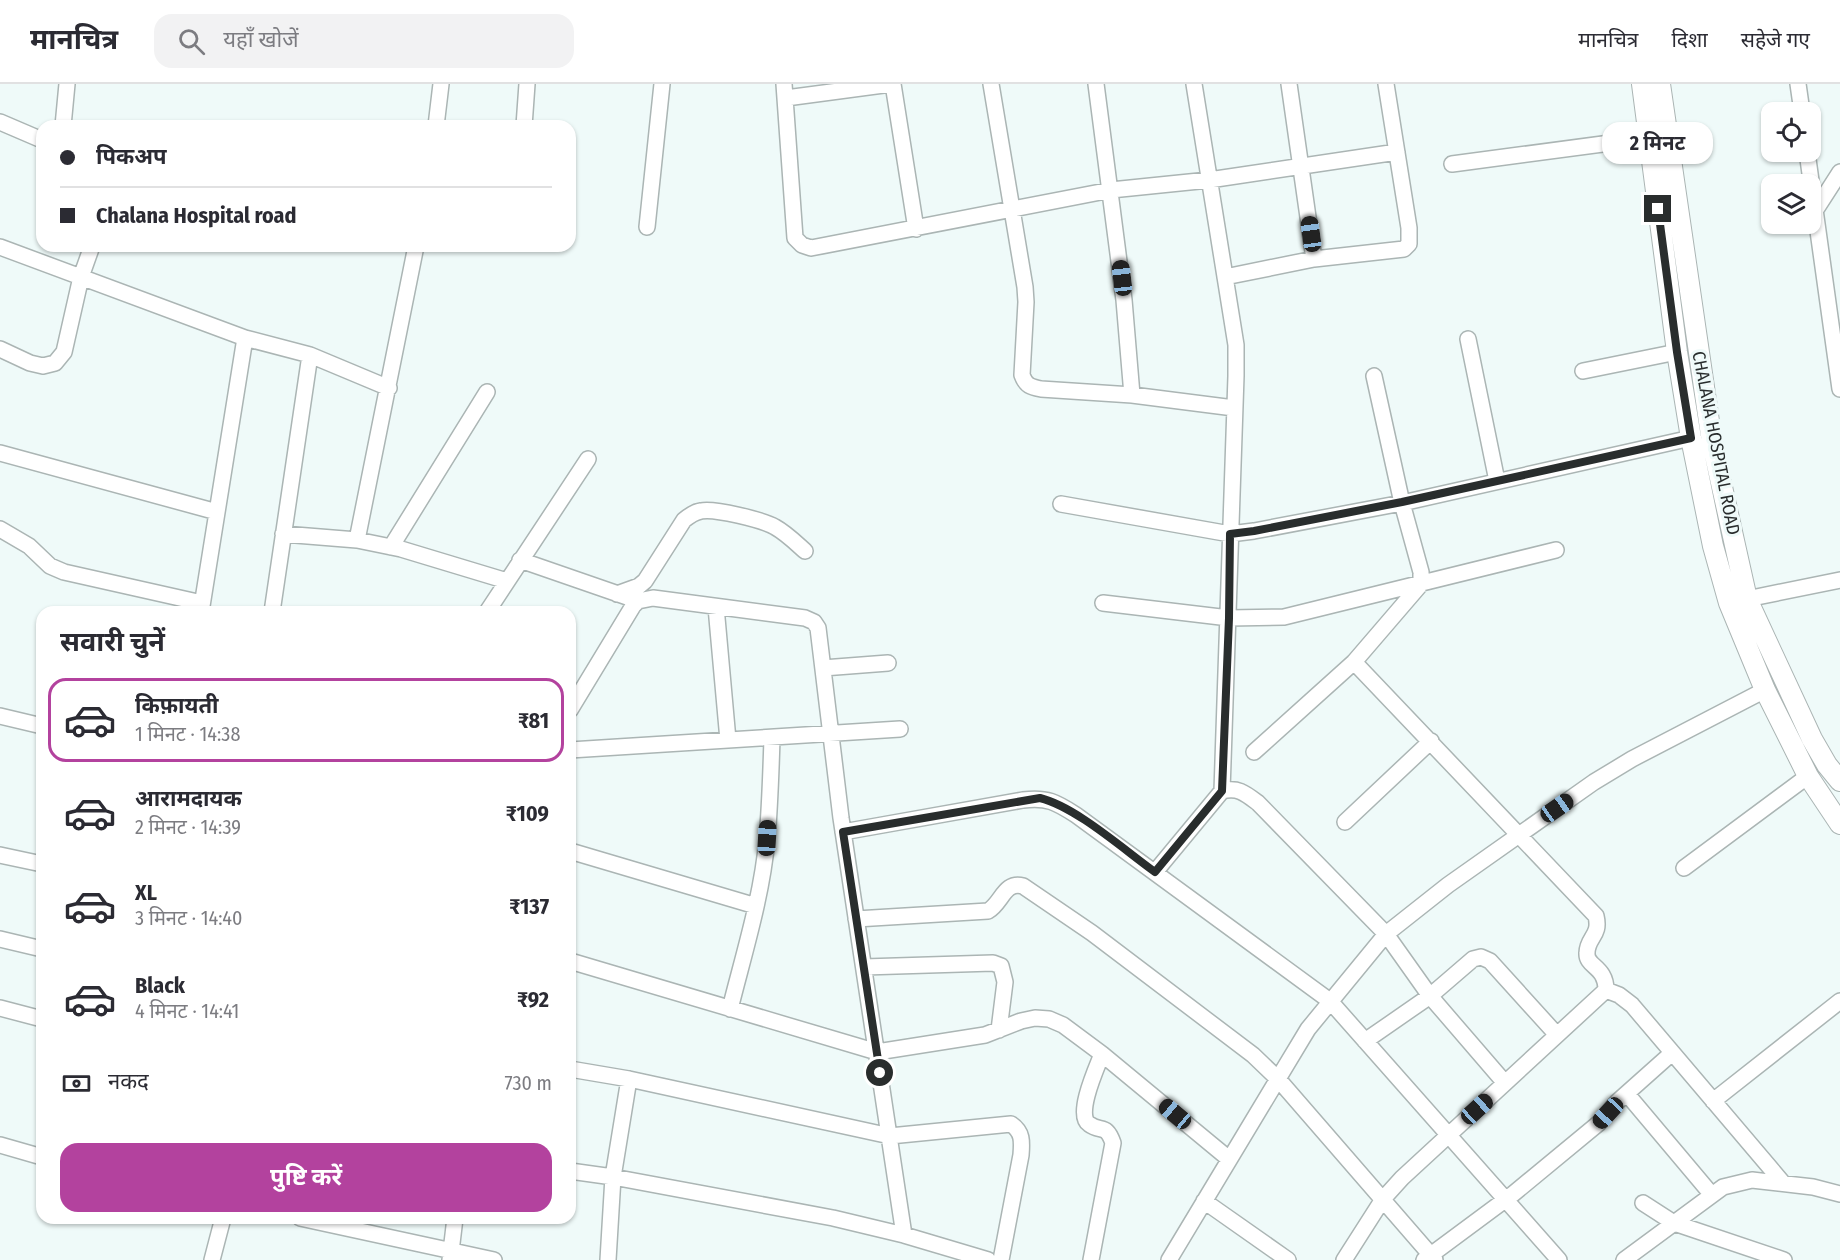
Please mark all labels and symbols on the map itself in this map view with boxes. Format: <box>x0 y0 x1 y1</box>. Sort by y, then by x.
callout: 2 मिनट <box>1602 122 1714 164</box>
route end <box>1644 195 1671 222</box>
car <box>1300 215 1322 253</box>
car <box>1111 259 1133 297</box>
street label: CHALANA HOSPITAL ROAD <box>1687 349 1745 537</box>
car <box>1537 790 1577 826</box>
car <box>757 820 777 856</box>
route start <box>866 1059 893 1086</box>
car <box>1458 1090 1496 1128</box>
car <box>1589 1094 1627 1132</box>
car <box>1155 1096 1195 1132</box>

